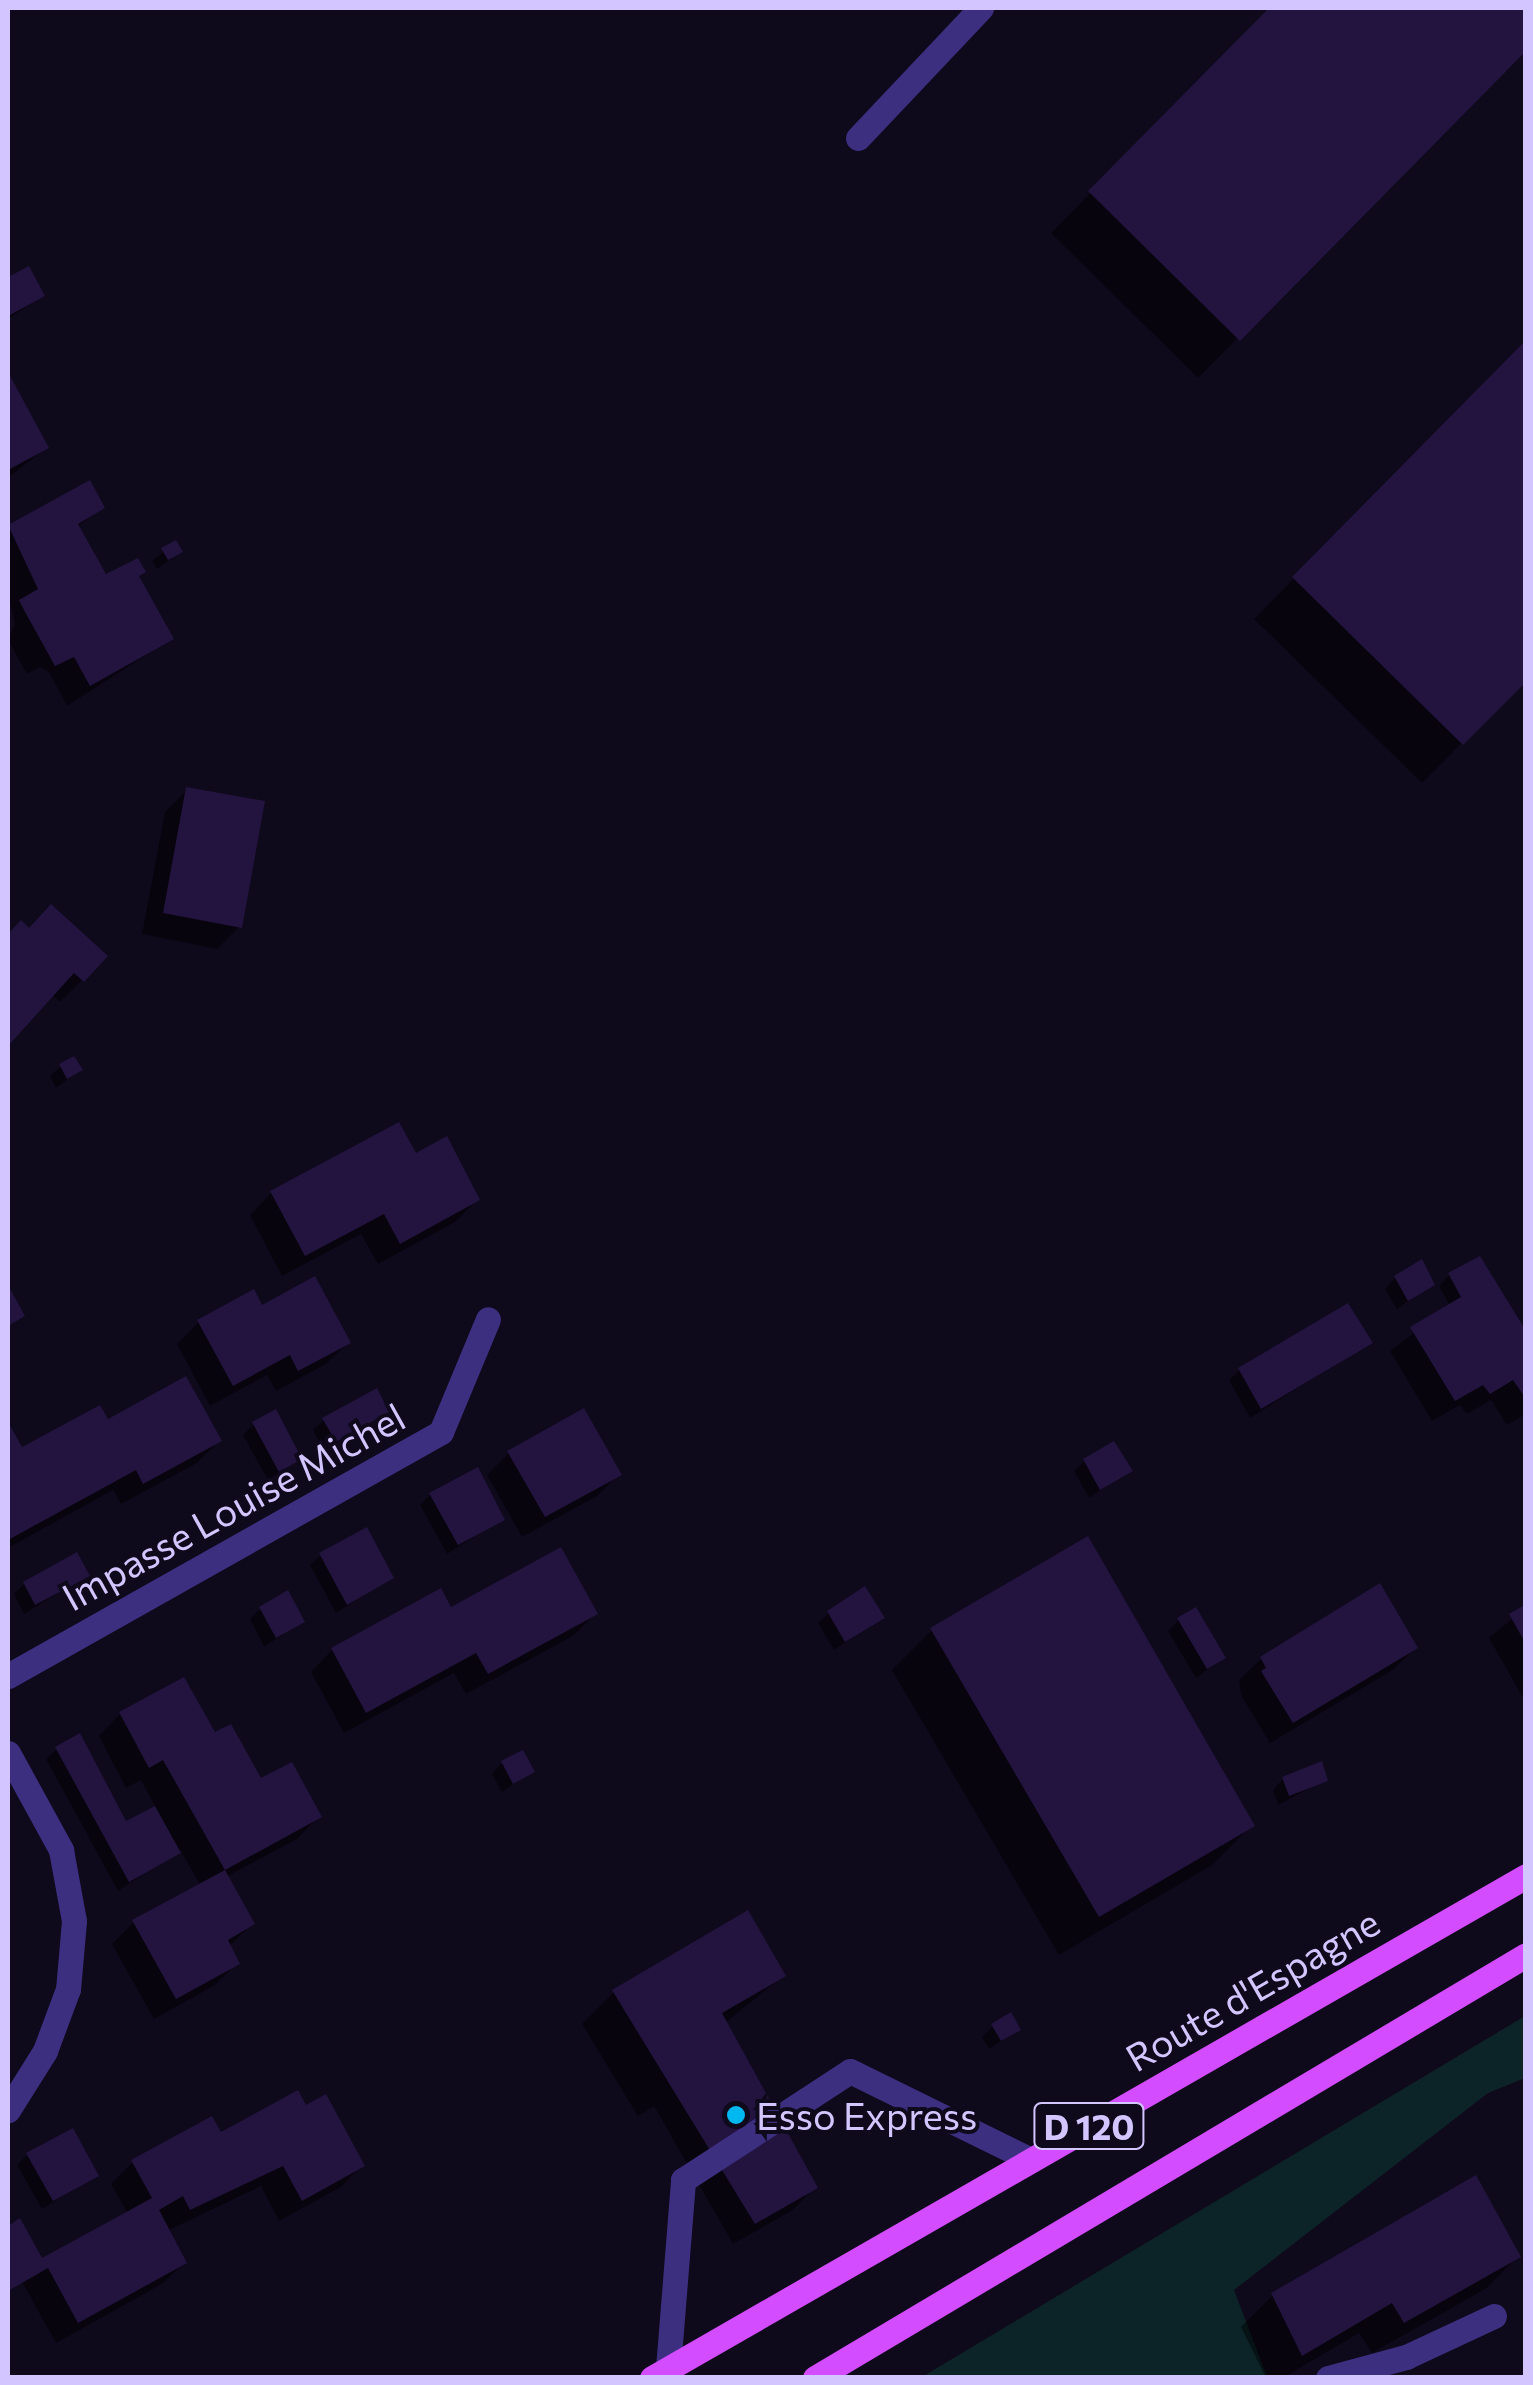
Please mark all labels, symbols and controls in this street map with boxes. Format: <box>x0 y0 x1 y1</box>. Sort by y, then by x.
street label: Impasse Louise Michel <box>54 1393 412 1619</box>
street label: Route d'Espagne <box>1117 1898 1387 2080</box>
place label: Esso Express <box>756 2092 977 2138</box>
road number: D 120 <box>1032 2096 1146 2156</box>
marker: Esso Express <box>725 2104 747 2126</box>

